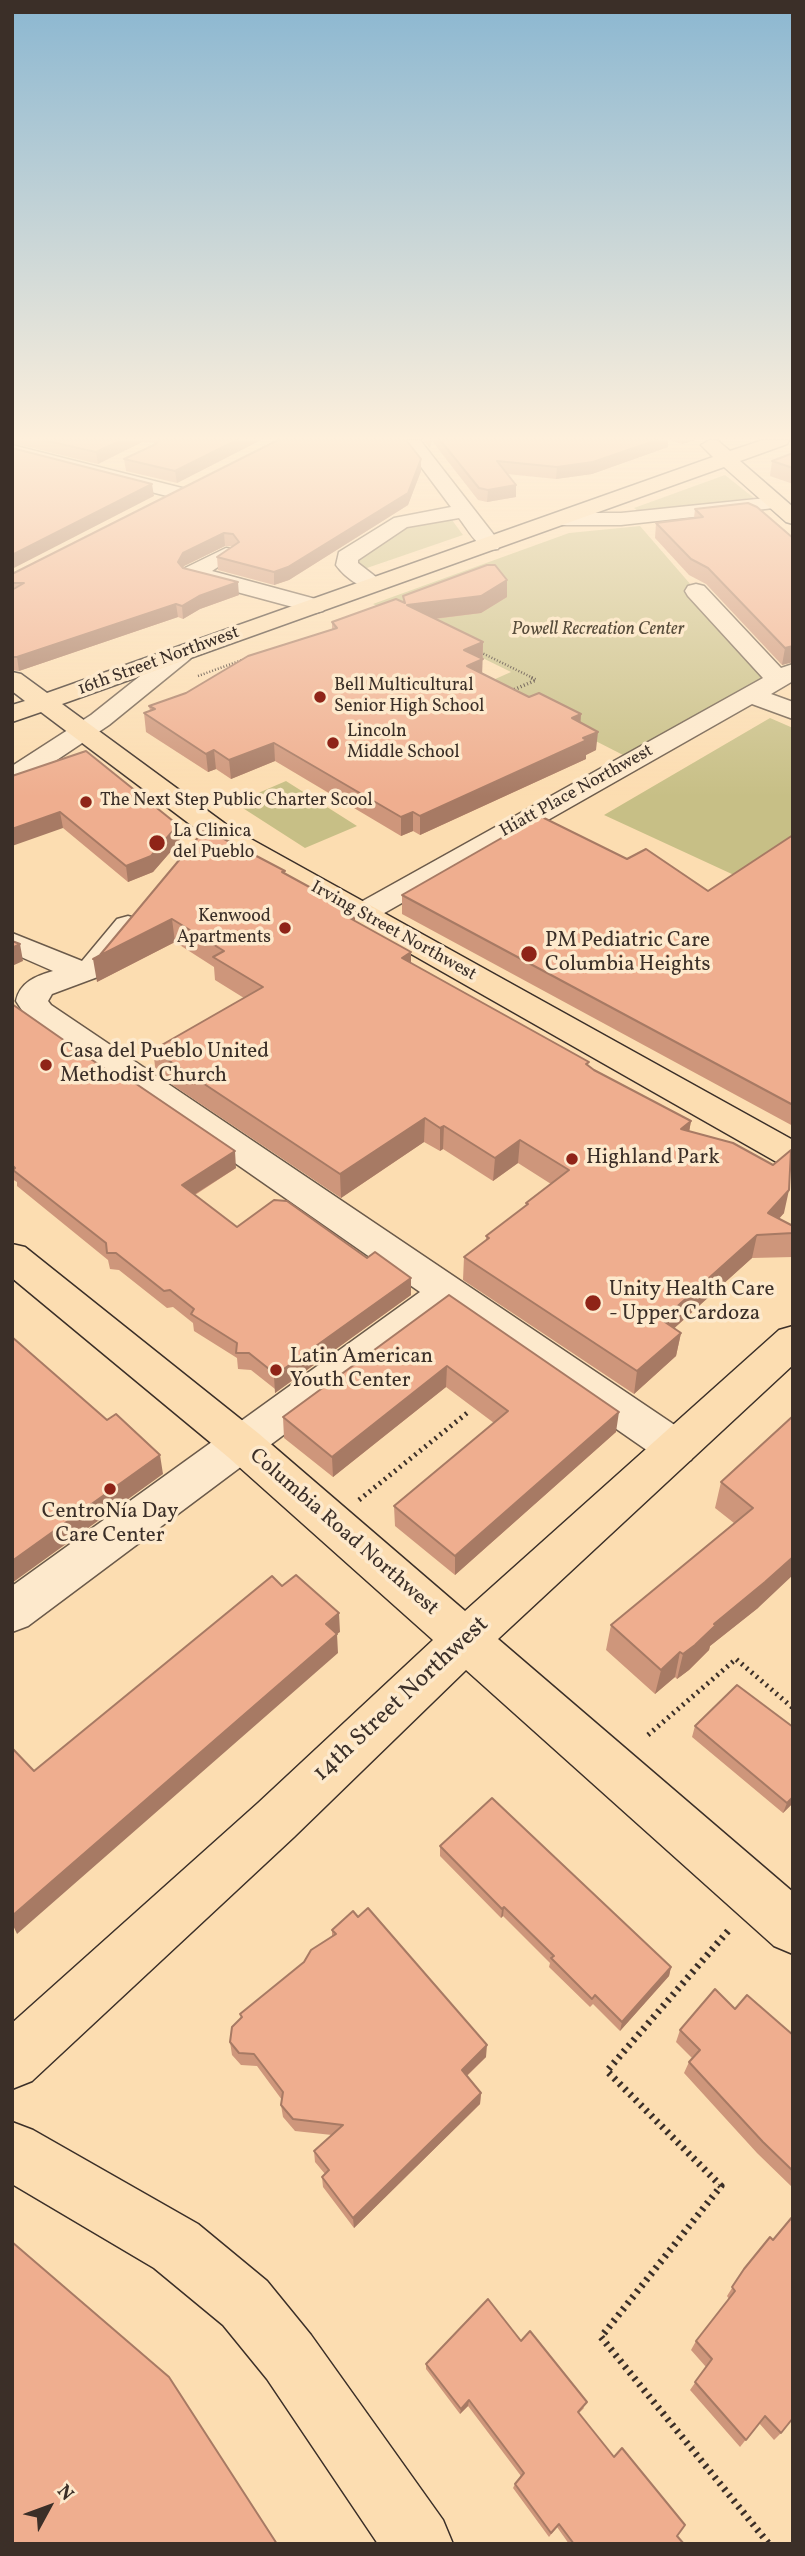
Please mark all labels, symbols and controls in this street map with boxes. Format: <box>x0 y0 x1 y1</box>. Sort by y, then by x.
park label: Powell Recreation Center <box>512 620 684 642</box>
street label: 16th Street Northwest <box>75 623 243 701</box>
place label: Bell Multicultural Senior High School <box>334 676 484 718</box>
marker: Bell Multicultural Senior High School <box>312 689 328 705</box>
place label: Lincoln Middle School <box>347 722 460 764</box>
marker: Lincoln Middle School <box>325 735 341 751</box>
street label: Hiatt Place Northwest <box>497 741 657 843</box>
place label: The Next Step Public Charter Scool <box>100 791 373 813</box>
marker: The Next Step Public Charter Scool <box>78 794 94 810</box>
place label: La Clinica del Pueblo <box>173 822 254 864</box>
marker: La Clinica del Pueblo <box>147 833 167 853</box>
street label: Irving Street Northwest <box>306 877 480 987</box>
place label: Kenwood Apartments <box>177 907 271 950</box>
marker: Kenwood Apartments <box>277 920 293 936</box>
place label: PM Pediatric Care Columbia Heights <box>545 929 711 979</box>
marker: PM Pediatric Care Columbia Heights <box>519 944 539 964</box>
place label: Casa del Pueblo United Methodist Church <box>60 1040 269 1090</box>
marker: Casa del Pueblo United Methodist Church <box>38 1057 54 1073</box>
place label: Highland Park <box>586 1146 720 1172</box>
marker: Highland Park <box>564 1151 580 1167</box>
place label: Unity Health Care - Upper Cardoza <box>609 1278 774 1328</box>
marker: Unity Health Care - Upper Cardoza <box>583 1293 603 1313</box>
place label: Latin American Youth Center <box>290 1345 433 1395</box>
marker: Latin American Youth Center <box>268 1362 284 1378</box>
street label: Columbia Road Northwest <box>243 1444 443 1622</box>
marker: CentroNía Day Care Center <box>102 1481 118 1497</box>
place label: CentroNía Day Care Center <box>42 1500 178 1550</box>
street label: 14th Street Northwest <box>308 1611 496 1789</box>
north arrow <box>14 2472 84 2542</box>
text: N <box>51 2479 79 2507</box>

